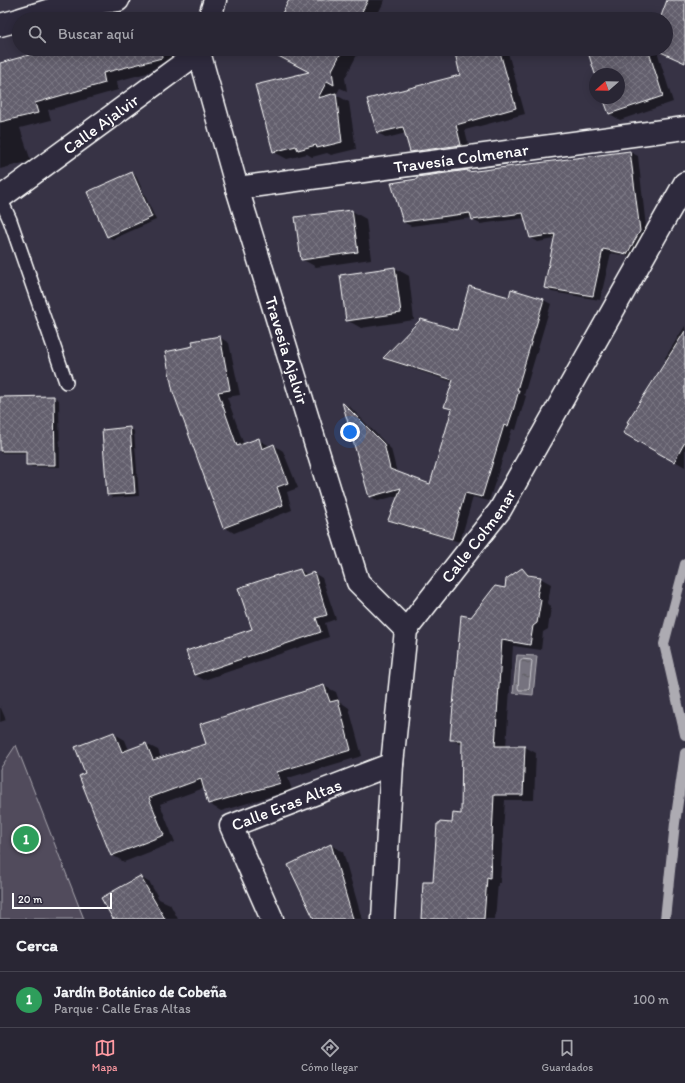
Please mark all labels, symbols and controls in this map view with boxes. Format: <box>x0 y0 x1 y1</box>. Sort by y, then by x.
search box <box>12 12 673 56</box>
icon: search <box>26 23 48 45</box>
text: Buscar aquí <box>58 25 134 43</box>
north arrow <box>589 68 625 104</box>
street label: Calle Ajalvir <box>59 90 143 158</box>
street label: Travesía Colmenar <box>392 139 530 177</box>
street label: Travesía Ajalvir <box>261 294 313 407</box>
your location <box>340 422 360 442</box>
street label: Calle Colmenar <box>437 485 520 587</box>
street label: Calle Eras Altas <box>229 774 344 835</box>
pin: 1 <box>13 824 39 854</box>
scale bar <box>12 891 112 910</box>
text: 20 m <box>18 893 42 906</box>
text: Cerca <box>16 935 58 955</box>
text: Jardín Botánico de Cobeña <box>54 983 226 1001</box>
text: 1 <box>26 992 32 1007</box>
text: 100 m <box>633 992 669 1007</box>
text: Parque · Calle Eras Altas <box>54 1001 191 1016</box>
tab: Mapa <box>92 1037 117 1074</box>
tab: Cómo llegar <box>301 1037 358 1074</box>
tab: Guardados <box>542 1037 593 1074</box>

